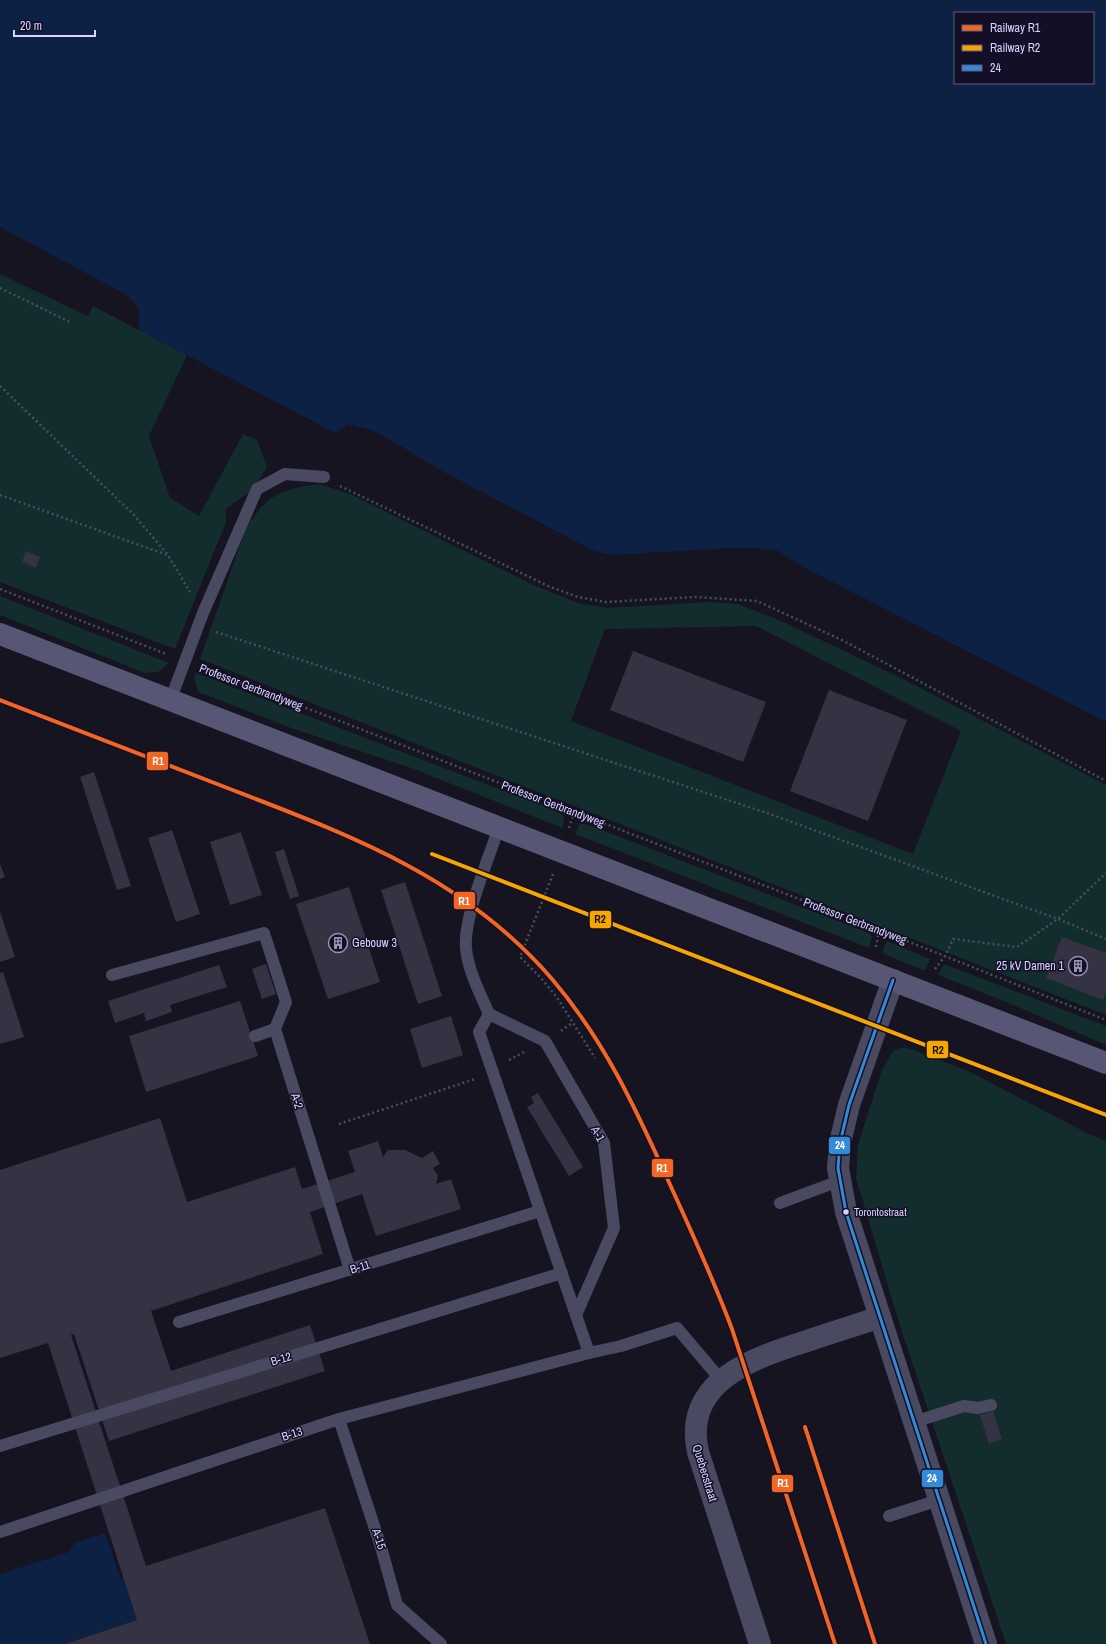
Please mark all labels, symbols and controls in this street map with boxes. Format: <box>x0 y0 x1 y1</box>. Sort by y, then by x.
scale bar <box>14 12 95 38</box>
legend <box>954 12 1094 84</box>
text: 20 m <box>20 18 42 34</box>
text: Railway R1 <box>990 20 1041 36</box>
text: Railway R2 <box>990 40 1040 56</box>
text: 24 <box>990 60 1001 76</box>
street label: Professor Gerbrandyweg <box>197 660 305 714</box>
line badge: R1 <box>146 751 169 771</box>
text: R1 <box>152 754 164 768</box>
street label: Professor Gerbrandyweg <box>499 777 607 831</box>
line badge: R1 <box>453 891 476 910</box>
text: R1 <box>458 894 470 908</box>
street label: Professor Gerbrandyweg <box>801 894 909 948</box>
line badge: R2 <box>589 910 612 929</box>
text: R2 <box>594 912 606 926</box>
building icon: Gebouw 3 <box>327 932 349 954</box>
place label: Gebouw 3 <box>352 935 397 951</box>
building icon: 25 kV Damen 1 <box>1067 955 1089 977</box>
place label: 25 kV Damen 1 <box>996 958 1065 974</box>
line badge: R2 <box>926 1040 949 1059</box>
text: R2 <box>932 1043 944 1057</box>
street label: A-2 <box>287 1090 307 1111</box>
street label: A-1 <box>587 1123 609 1145</box>
line badge: 24 <box>828 1136 851 1155</box>
text: 24 <box>835 1138 845 1152</box>
line badge: R1 <box>651 1158 674 1178</box>
text: R1 <box>656 1161 668 1175</box>
place label: Torontostraat <box>854 1205 907 1219</box>
marker: Torontostraat <box>841 1207 851 1217</box>
street label: B-11 <box>348 1256 372 1278</box>
street label: B-12 <box>269 1348 293 1370</box>
street label: B-13 <box>280 1423 304 1445</box>
street label: Quebecstraat <box>689 1442 721 1504</box>
line badge: 24 <box>921 1469 944 1488</box>
text: 24 <box>927 1471 937 1485</box>
line badge: R1 <box>771 1474 794 1493</box>
text: R1 <box>777 1476 789 1490</box>
street label: A-15 <box>368 1526 390 1552</box>

